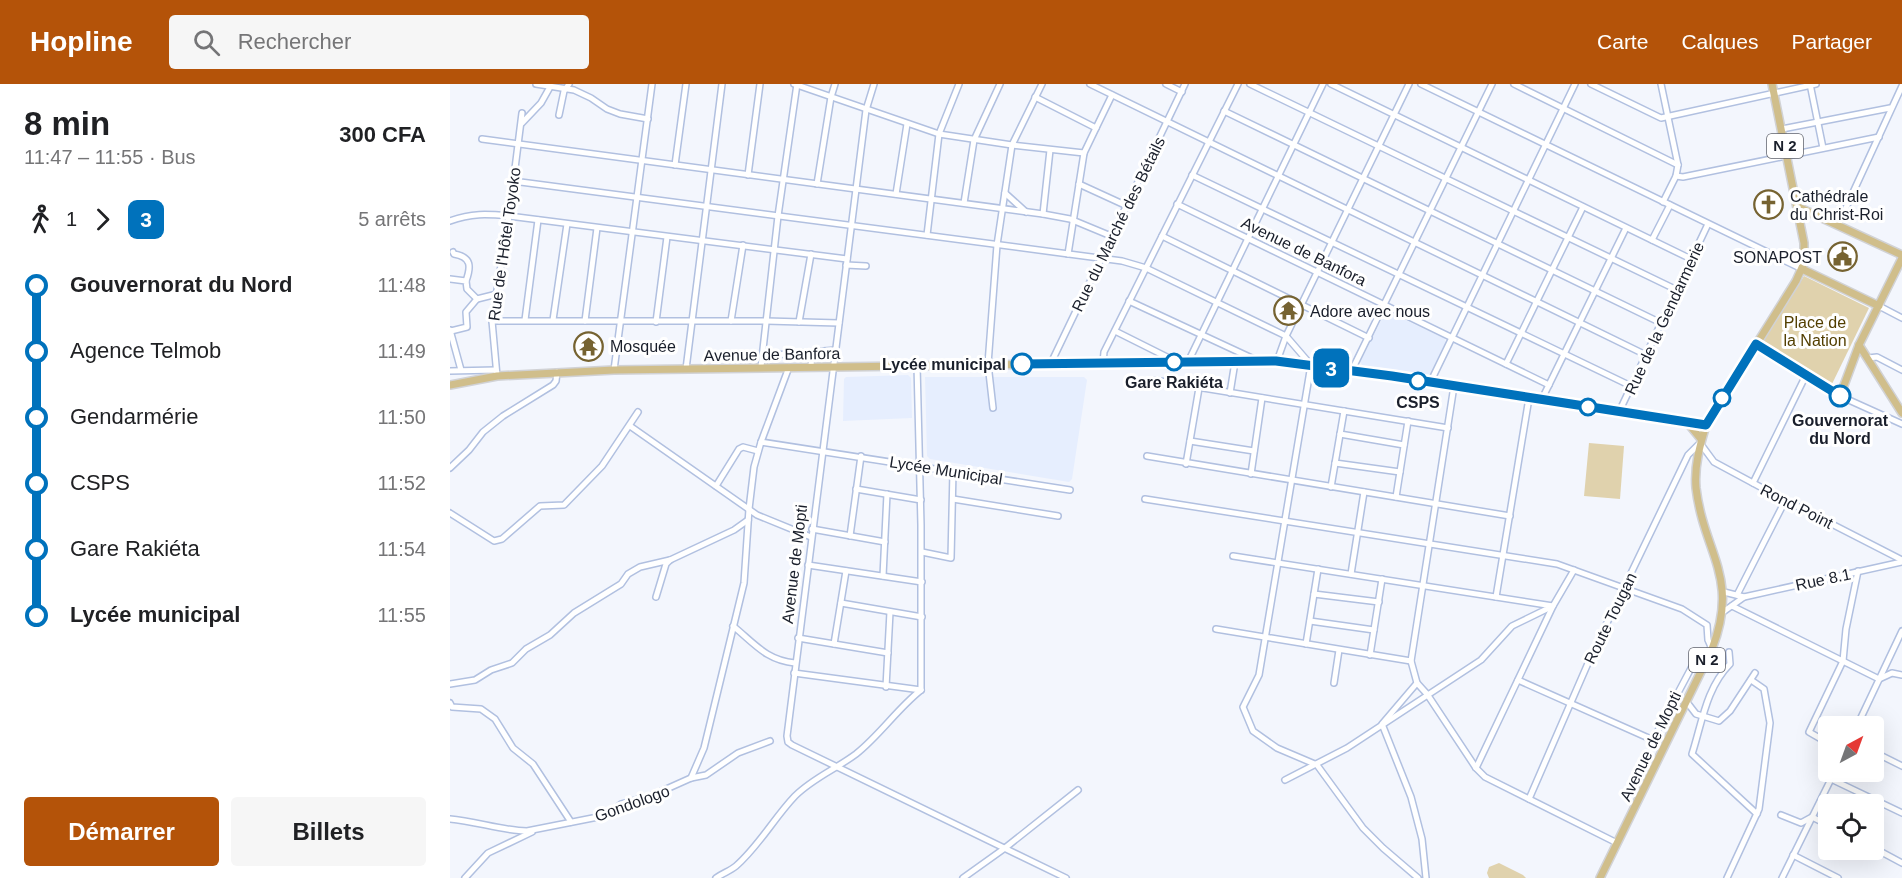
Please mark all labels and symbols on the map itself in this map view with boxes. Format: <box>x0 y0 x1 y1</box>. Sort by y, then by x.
street label: Rue du Marché des Bétails <box>1069 134 1168 314</box>
road number: N 2 <box>1767 134 1803 158</box>
street label: Rue de l'Hôtel Toyoko <box>485 166 524 322</box>
place label: Cathédrale du Christ-Roi <box>1790 188 1883 223</box>
church icon: Cathédrale du Christ-Roi <box>1753 189 1785 221</box>
street label: Avenue de Banfora <box>1239 214 1369 289</box>
street label: Rue de la Gendarmerie <box>1622 239 1707 397</box>
public building icon: SONAPOST <box>1827 241 1859 273</box>
place label: SONAPOST <box>1733 249 1822 266</box>
temple icon: Adore avec nous <box>1273 295 1305 327</box>
place label: Adore avec nous <box>1310 303 1430 320</box>
park label: Place de la Nation <box>1783 314 1847 349</box>
temple icon: Mosquée <box>573 330 605 362</box>
place label: Mosquée <box>610 338 676 355</box>
street label: Avenue de Banfora <box>704 345 841 364</box>
line badge: 3 <box>1312 348 1350 388</box>
marker: Lycée municipal <box>1011 353 1033 375</box>
marker: Gare Rakiéta <box>1165 353 1183 371</box>
place label: Lycée municipal <box>882 356 1006 373</box>
marker: CSPS <box>1409 372 1427 390</box>
place label: Gare Rakiéta <box>1125 374 1223 391</box>
marker: Gouvernorat du Nord <box>1829 385 1851 407</box>
unlabelled marker <box>1713 389 1731 407</box>
place label: CSPS <box>1396 394 1440 411</box>
unlabelled marker <box>1579 398 1597 416</box>
place label: Gouvernorat du Nord <box>1792 412 1889 447</box>
street label: Lycée Municipal <box>888 453 1004 488</box>
street label: Rond Point <box>1758 481 1836 532</box>
street label: Avenue de Mopti <box>779 504 810 625</box>
street label: Rue 8.1 <box>1794 565 1852 594</box>
street label: Route Tougan <box>1581 570 1640 667</box>
road number: N 2 <box>1689 648 1725 672</box>
street label: Avenue de Mopti <box>1617 689 1684 804</box>
north arrow <box>1818 716 1884 782</box>
street label: Gondologo <box>592 782 672 825</box>

